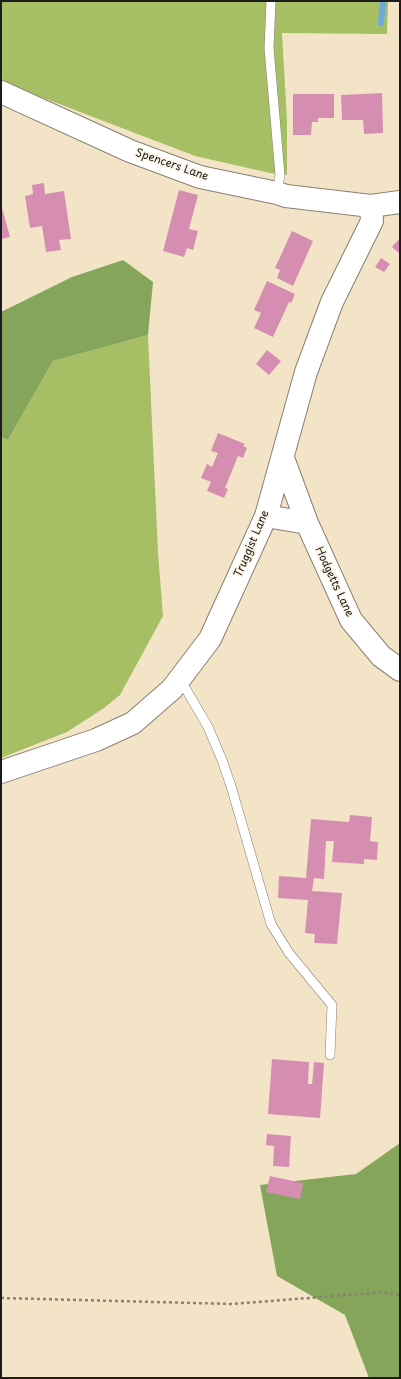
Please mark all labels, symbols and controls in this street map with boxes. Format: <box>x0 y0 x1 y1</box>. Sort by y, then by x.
street label: Spencers Lane <box>134 146 210 184</box>
street label: Truggist Lane <box>232 508 272 580</box>
street label: Hodgetts Lane <box>312 545 356 619</box>

